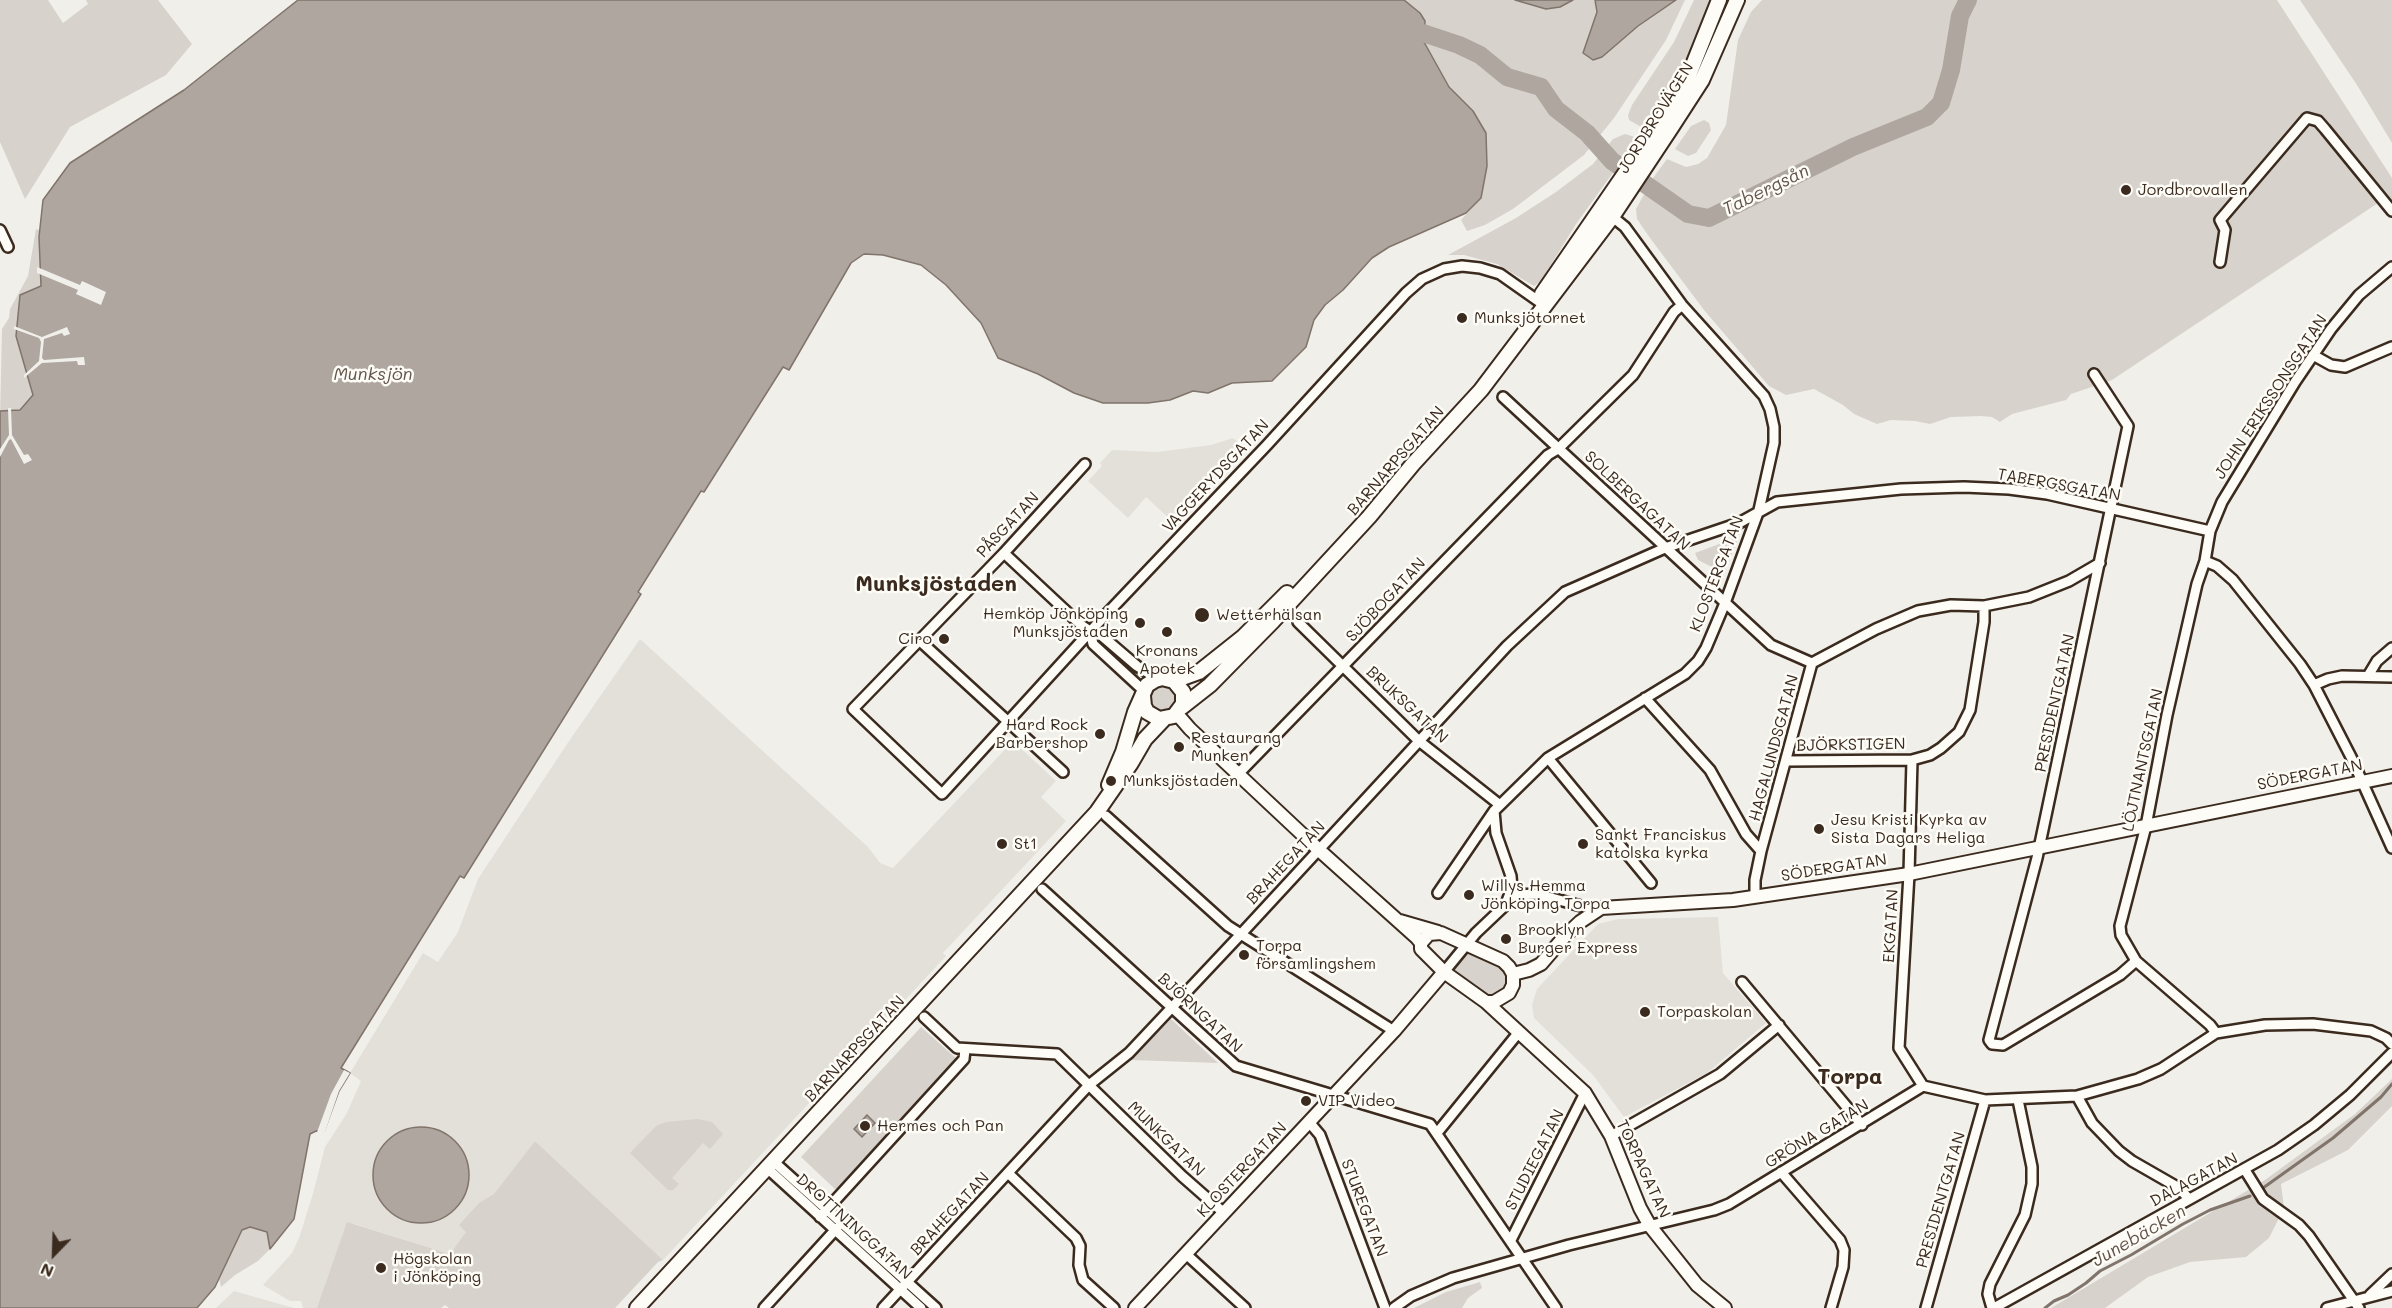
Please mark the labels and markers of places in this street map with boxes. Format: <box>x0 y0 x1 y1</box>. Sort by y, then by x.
place label: Jordbrovallen <box>2138 180 2247 200</box>
marker: Jordbrovallen <box>2119 183 2133 197</box>
place label: Munksjötornet <box>1474 308 1586 328</box>
marker: Munksjötornet <box>1455 311 1469 325</box>
place label: Hemköp Jönköping Munksjöstaden <box>983 604 1128 642</box>
place label: Wetterhälsan <box>1216 605 1322 625</box>
marker: Wetterhälsan <box>1193 606 1211 624</box>
marker: Hemköp Jönköping Munksjöstaden <box>1133 616 1147 630</box>
marker: Kronans Apotek <box>1160 625 1174 639</box>
place label: Ciro <box>898 629 932 649</box>
marker: Ciro <box>937 632 951 646</box>
place label: Kronans Apotek <box>1136 641 1198 679</box>
place label: Hard Rock Barbershop <box>996 715 1088 753</box>
marker: Hard Rock Barbershop <box>1093 727 1107 741</box>
place label: Restaurang Munken <box>1191 728 1281 766</box>
marker: Restaurang Munken <box>1172 740 1186 754</box>
place label: Munksjöstaden <box>1123 771 1238 791</box>
marker: Munksjöstaden <box>1104 774 1118 788</box>
place label: Jesu Kristi Kyrka av Sista Dagars Heliga <box>1831 810 1987 848</box>
marker: Jesu Kristi Kyrka av Sista Dagars Heliga <box>1812 822 1826 836</box>
place label: Sankt Franciskus katolska kyrka <box>1595 825 1726 863</box>
place label: St1 <box>1014 834 1037 854</box>
marker: St1 <box>995 837 1009 851</box>
marker: Sankt Franciskus katolska kyrka <box>1576 837 1590 851</box>
place label: Willys Hemma Jönköping Torpa <box>1481 876 1610 914</box>
marker: Willys Hemma Jönköping Torpa <box>1462 888 1476 902</box>
place label: Brooklyn Burger Express <box>1518 920 1638 958</box>
marker: Brooklyn Burger Express <box>1499 932 1513 946</box>
place label: Torpa församlingshem <box>1256 936 1376 974</box>
marker: Torpa församlingshem <box>1237 948 1251 962</box>
place label: Torpaskolan <box>1657 1002 1752 1022</box>
marker: Torpaskolan <box>1638 1005 1652 1019</box>
place label: VIP Video <box>1318 1091 1395 1111</box>
marker: VIP Video <box>1299 1094 1313 1108</box>
place label: Hermes och Pan <box>877 1116 1004 1136</box>
marker: Hermes och Pan <box>858 1119 872 1133</box>
place label: Högskolan i Jönköping <box>393 1249 481 1287</box>
marker: Högskolan i Jönköping <box>374 1261 388 1275</box>

